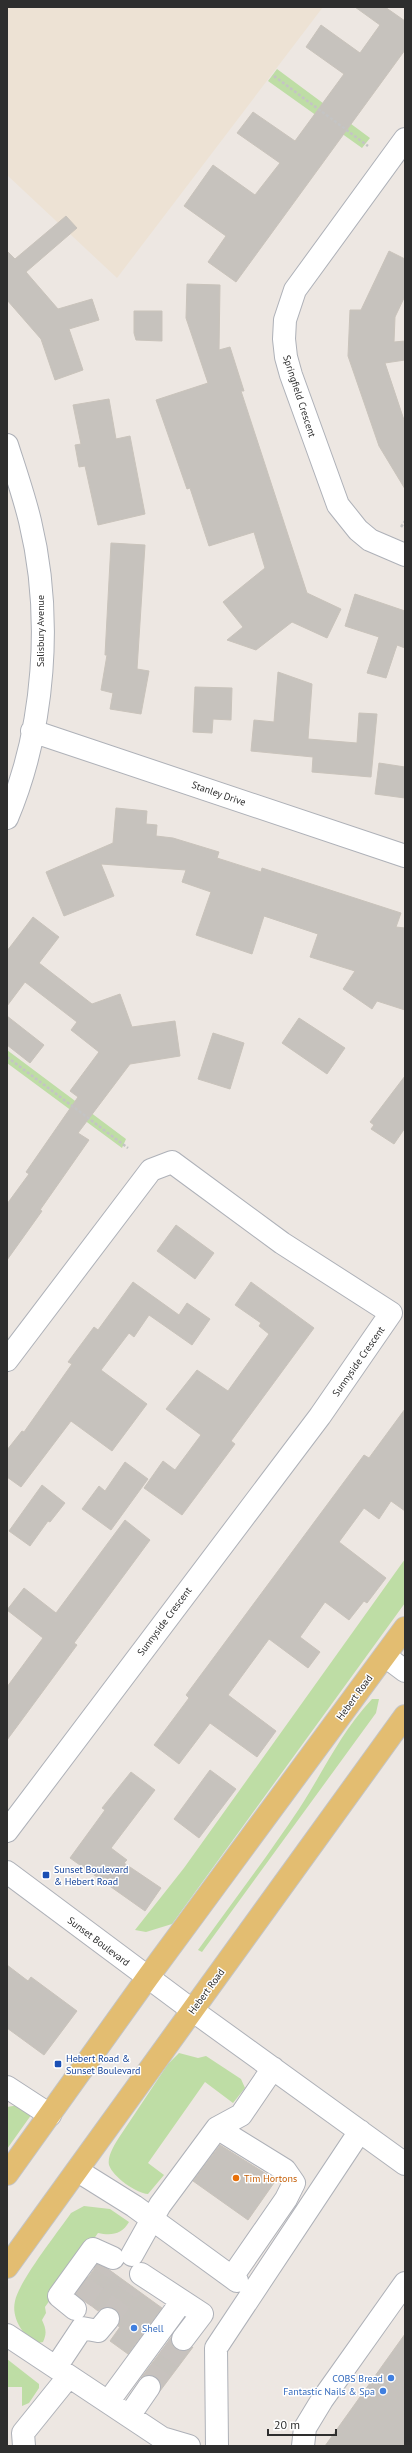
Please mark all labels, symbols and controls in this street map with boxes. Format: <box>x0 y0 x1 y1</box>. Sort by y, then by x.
street label: Springfield Crescent <box>280 353 319 439</box>
street label: Salisbury Avenue <box>34 595 47 667</box>
street label: Stanley Drive <box>190 778 248 809</box>
street label: Sunnyside Crescent <box>329 1323 388 1399</box>
street label: Sunnyside Crescent <box>134 1584 195 1658</box>
street label: Hebert Road <box>334 1672 375 1723</box>
place label: Sunset Boulevard & Hebert Road <box>54 1863 128 1888</box>
marker: Sunset Boulevard & Hebert Road <box>41 1870 51 1880</box>
street label: Sunset Boulevard <box>65 1914 132 1969</box>
street label: Hebert Road <box>186 1966 227 2017</box>
place label: Hebert Road & Sunset Boulevard <box>66 2052 140 2077</box>
marker: Hebert Road & Sunset Boulevard <box>53 2059 63 2069</box>
place label: Tim Hortons <box>244 2172 297 2185</box>
marker: Tim Hortons <box>231 2173 241 2183</box>
place label: Shell <box>142 2322 164 2335</box>
marker: Shell <box>129 2323 139 2333</box>
place label: COBS Bread <box>332 2372 383 2385</box>
marker: COBS Bread <box>386 2373 396 2383</box>
place label: Fantastic Nails & Spa <box>283 2385 375 2398</box>
marker: Fantastic Nails & Spa <box>378 2386 388 2396</box>
scale bar <box>268 2411 336 2437</box>
text: 20 m <box>274 2417 300 2432</box>

